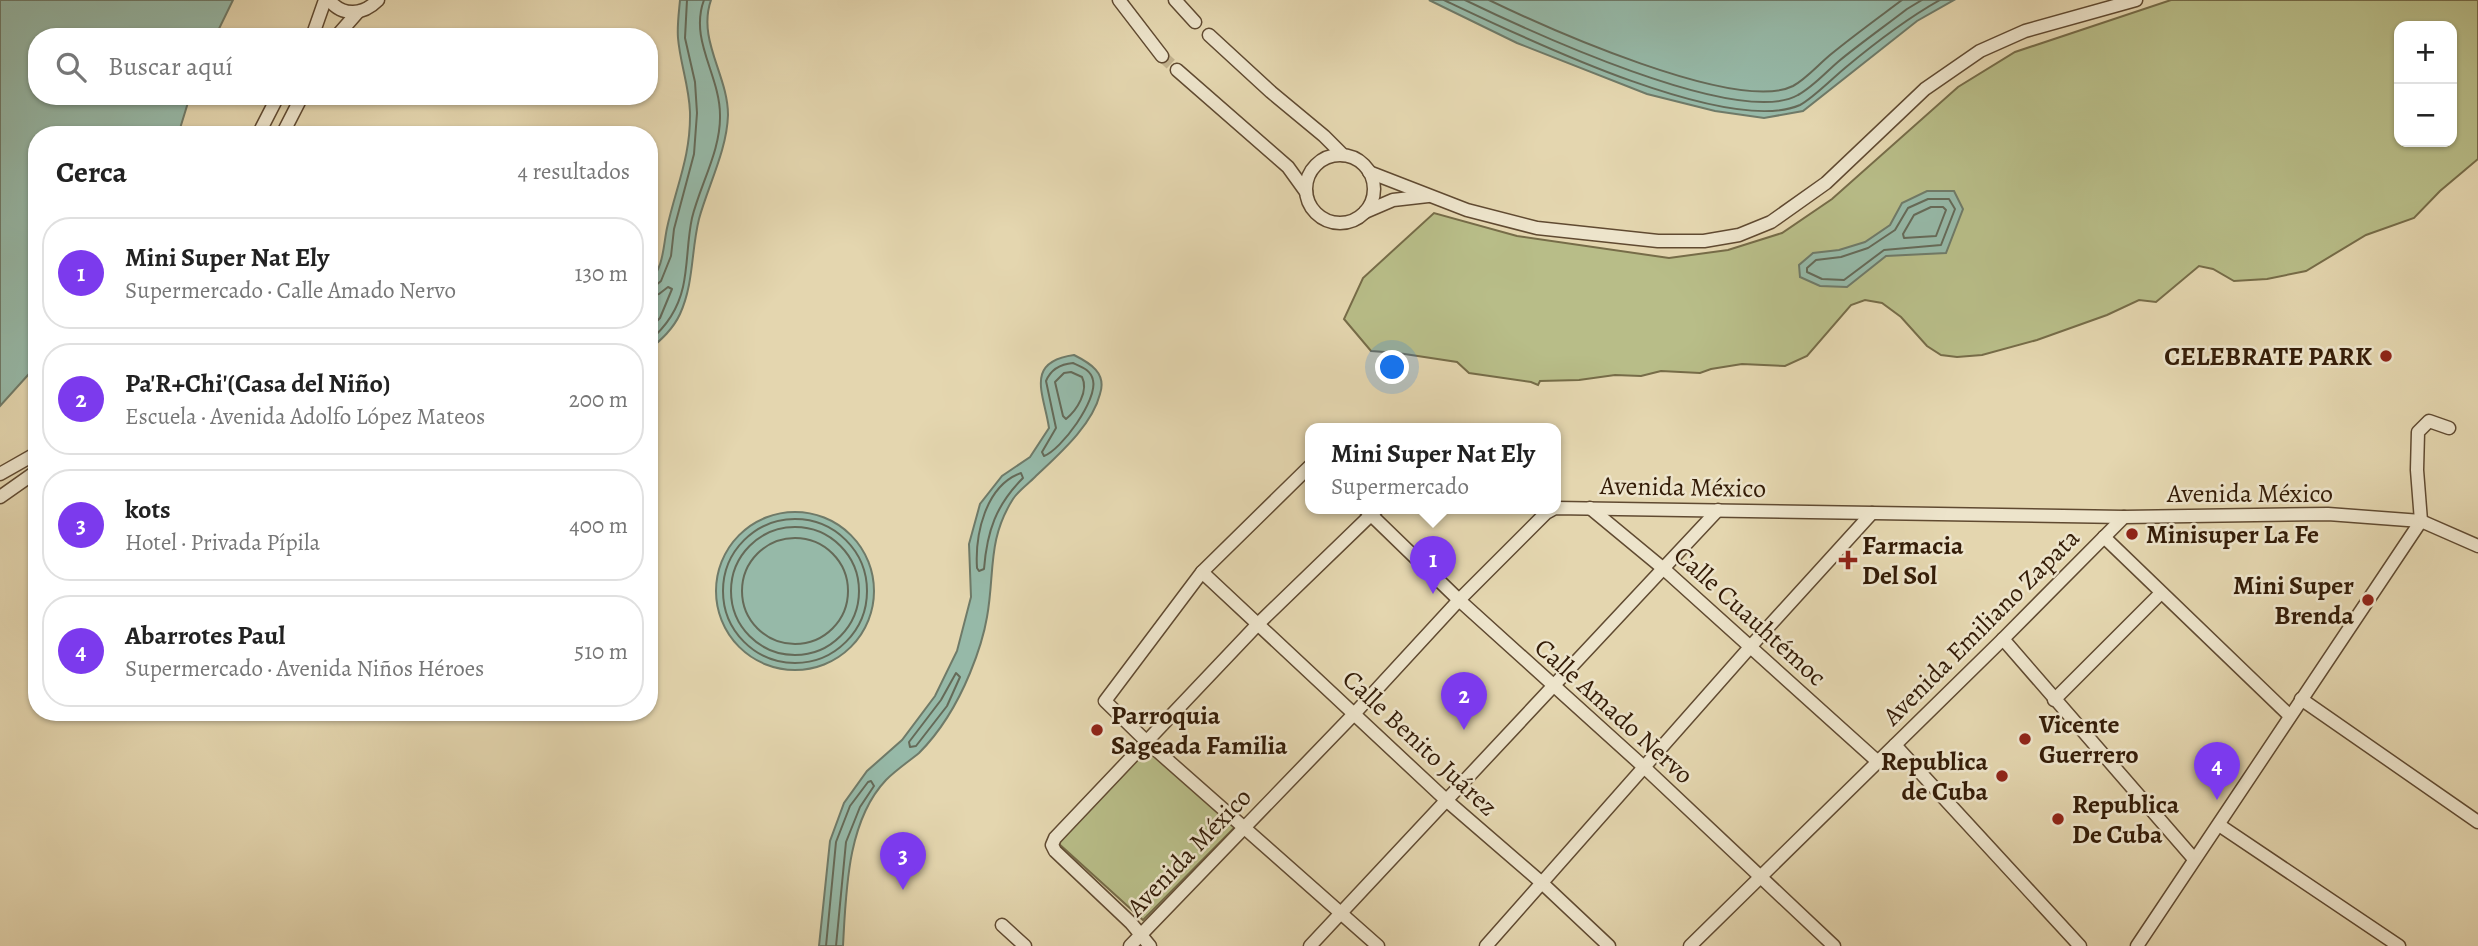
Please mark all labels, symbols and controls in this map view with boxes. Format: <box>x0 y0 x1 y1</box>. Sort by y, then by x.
map controls <box>2394 21 2457 147</box>
button: + <box>2394 21 2457 84</box>
search box <box>28 28 658 105</box>
icon: search <box>52 48 90 86</box>
text: Buscar aquí <box>108 49 233 84</box>
button: − <box>2394 84 2457 147</box>
text: Cerca <box>56 152 127 192</box>
text: 4 resultados <box>517 156 630 187</box>
text: Mini Super Nat Ely <box>125 240 329 275</box>
text: 1 <box>77 258 85 289</box>
text: 130 m <box>575 258 628 289</box>
text: Supermercado · Calle Amado Nervo <box>125 275 456 306</box>
place label: CELEBRATE PARK <box>2164 339 2372 374</box>
marker: CELEBRATE PARK <box>2378 348 2394 364</box>
your location <box>1375 350 1409 384</box>
text: Pa'R+Chi'(Casa del Niño) <box>125 366 391 401</box>
text: 2 <box>75 384 87 415</box>
text: 200 m <box>569 384 628 415</box>
text: Escuela · Avenida Adolfo López Mateos <box>125 401 485 432</box>
popup <box>1305 423 1561 514</box>
text: Mini Super Nat Ely <box>1331 436 1535 471</box>
street label: Avenida México <box>1599 468 1766 506</box>
text: Supermercado <box>1331 471 1469 502</box>
street label: Avenida México <box>2166 476 2333 511</box>
text: kots <box>125 492 171 527</box>
text: 3 <box>76 510 86 541</box>
text: 400 m <box>569 510 628 541</box>
place label: Minisuper La Fe <box>2146 517 2319 552</box>
street label: Avenida Emiliano Zapata <box>1874 521 2087 734</box>
marker: Minisuper La Fe <box>2124 526 2140 542</box>
text: Hotel · Privada Pípila <box>125 527 320 558</box>
place label: Farmacia Del Sol <box>1862 528 1964 593</box>
pin: 1 <box>1410 536 1456 594</box>
street label: Calle Cuauhtémoc <box>1666 538 1834 694</box>
marker: Farmacia Del Sol <box>1840 552 1856 568</box>
place label: Mini Super Brenda <box>2233 568 2354 633</box>
marker: Mini Super Brenda <box>2360 592 2376 608</box>
text: Abarrotes Paul <box>125 618 285 653</box>
street label: Calle Amado Nervo <box>1527 630 1701 792</box>
text: 4 <box>76 636 86 667</box>
text: 510 m <box>574 636 628 667</box>
text: Supermercado · Avenida Niños Héroes <box>125 653 484 684</box>
street label: Calle Benito Juárez <box>1335 662 1505 824</box>
pin: 2 <box>1441 672 1487 730</box>
place label: Parroquia Sageada Familia <box>1111 698 1288 763</box>
place label: Vicente Guerrero <box>2038 707 2139 772</box>
marker: Parroquia Sageada Familia <box>1089 722 1105 738</box>
marker: Vicente Guerrero <box>2017 731 2033 747</box>
pin: 4 <box>2194 742 2240 800</box>
place label: Republica de Cuba <box>1881 744 1988 809</box>
marker: Republica de Cuba <box>1994 768 2010 784</box>
street label: Avenida México <box>1118 780 1259 925</box>
place label: Republica De Cuba <box>2072 787 2180 852</box>
marker: Republica De Cuba <box>2050 811 2066 827</box>
pin: 3 <box>880 832 926 890</box>

